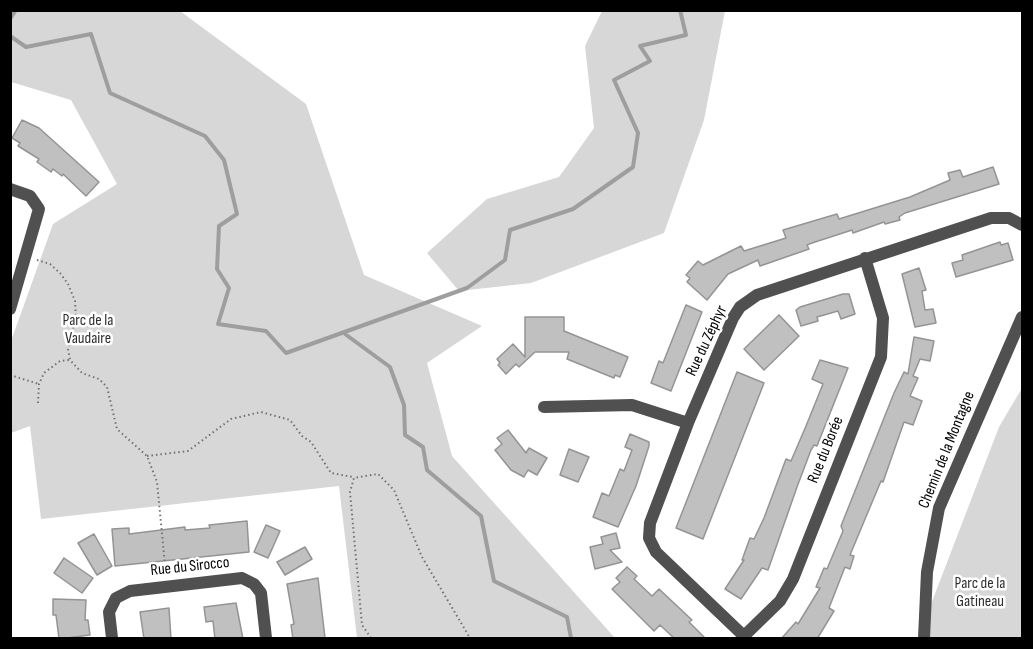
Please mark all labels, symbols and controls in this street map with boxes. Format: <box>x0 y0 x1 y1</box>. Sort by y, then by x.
street label: Rue du Zéphyr <box>682 303 732 379</box>
park label: Parc de la Vaudaire <box>63 311 113 349</box>
street label: Chemin de la Montagne <box>915 389 979 511</box>
street label: Rue du Borée <box>804 414 848 486</box>
street label: Rue du Sirocco <box>150 553 230 581</box>
park label: Parc de la Gatineau <box>955 574 1005 612</box>

